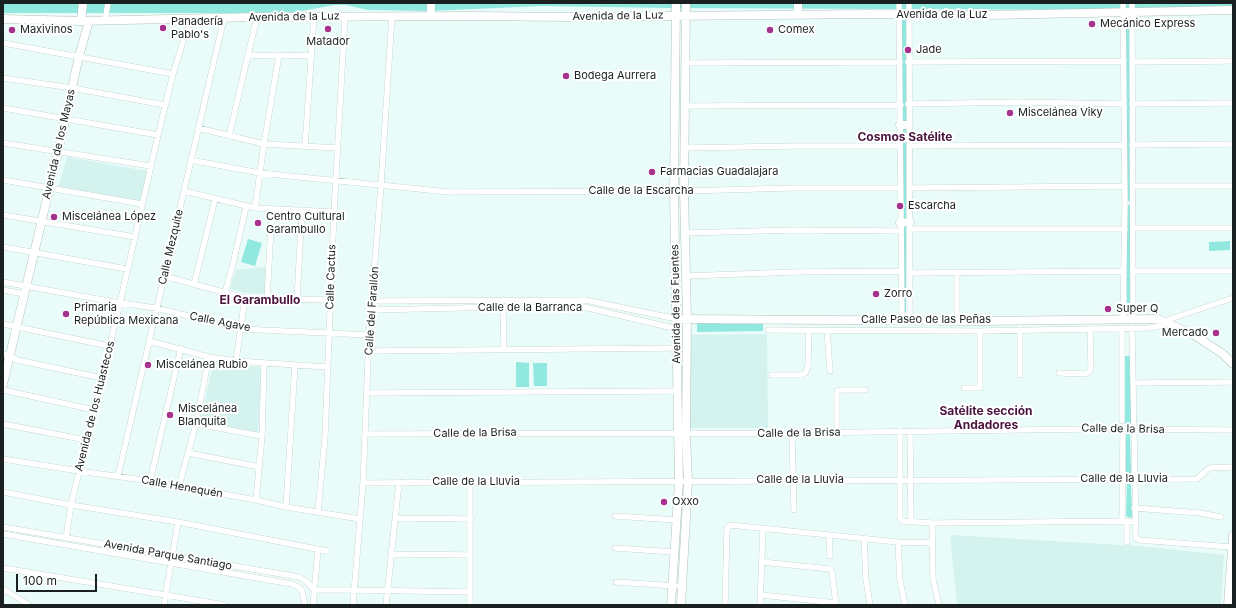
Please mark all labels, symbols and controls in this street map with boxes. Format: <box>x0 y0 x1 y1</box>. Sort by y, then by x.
street label: Avenida de la Luz <box>896 8 988 22</box>
street label: Avenida de la Luz <box>572 9 664 23</box>
street label: Avenida de la Luz <box>248 10 340 24</box>
place label: Panadería Pablo's <box>171 15 223 41</box>
place label: Mecánico Express <box>1100 17 1195 31</box>
marker: Mecánico Express <box>1087 19 1097 29</box>
place label: Maxivinos <box>20 23 73 37</box>
marker: Panadería Pablo's <box>158 23 168 33</box>
place label: Comex <box>778 23 814 37</box>
marker: Matador <box>323 24 333 34</box>
marker: Maxivinos <box>7 25 17 35</box>
marker: Comex <box>765 25 775 35</box>
place label: Matador <box>306 35 350 49</box>
place label: Jade <box>916 43 942 57</box>
marker: Jade <box>903 45 913 55</box>
place label: Bodega Aurrera <box>574 69 656 83</box>
marker: Bodega Aurrera <box>561 71 571 81</box>
street label: Avenida de los Mayas <box>40 88 78 200</box>
place label: Miscelánea Viky <box>1018 106 1103 120</box>
marker: Miscelánea Viky <box>1005 108 1015 118</box>
district label: Cosmos Satélite <box>857 130 953 144</box>
place label: Farmacias Guadalajara <box>660 165 778 179</box>
marker: Farmacias Guadalajara <box>647 167 657 177</box>
street label: Calle de la Escarcha <box>588 184 694 198</box>
place label: Escarcha <box>908 199 956 213</box>
marker: Escarcha <box>895 201 905 211</box>
street label: Calle Mezquite <box>156 208 186 286</box>
place label: Miscelánea López <box>62 210 156 224</box>
place label: Centro Cultural Garambullo <box>266 210 345 236</box>
marker: Miscelánea López <box>49 212 59 222</box>
marker: Centro Cultural Garambullo <box>253 218 263 228</box>
street label: Calle Cactus <box>323 244 339 310</box>
street label: Avenida de las Fuentes <box>668 244 684 364</box>
street label: Calle del Farallón <box>362 266 382 356</box>
place label: Zorro <box>884 287 912 301</box>
marker: Zorro <box>871 289 881 299</box>
district label: El Garambullo <box>220 293 300 307</box>
place label: Primaria República Mexicana <box>74 301 178 327</box>
street label: Calle de la Barranca <box>478 301 582 315</box>
place label: Super Q <box>1116 302 1158 316</box>
marker: Super Q <box>1103 304 1113 314</box>
marker: Primaria República Mexicana <box>61 309 71 319</box>
street label: Calle Agave <box>188 310 252 334</box>
street label: Calle Paseo de las Peñas <box>861 313 991 327</box>
place label: Mercado <box>1162 326 1208 340</box>
marker: Mercado <box>1211 328 1221 338</box>
street label: Avenida de los Huastecos <box>72 339 118 473</box>
place label: Miscelánea Rubio <box>156 358 248 372</box>
marker: Miscelánea Rubio <box>143 360 153 370</box>
place label: Miscelánea Blanquita <box>178 402 237 428</box>
district label: Satélite sección Andadores <box>939 404 1033 432</box>
marker: Miscelánea Blanquita <box>165 410 175 420</box>
street label: Calle de la Brisa <box>1081 422 1165 436</box>
street label: Calle de la Brisa <box>433 426 517 440</box>
street label: Calle de la Brisa <box>757 426 841 440</box>
street label: Calle de la Lluvia <box>1080 472 1168 486</box>
street label: Calle Henequén <box>140 473 224 501</box>
street label: Calle de la Lluvia <box>756 473 844 487</box>
street label: Calle de la Lluvia <box>432 475 520 489</box>
place label: Oxxo <box>672 495 699 509</box>
marker: Oxxo <box>659 497 669 507</box>
street label: Avenida Parque Santiago <box>103 537 233 573</box>
scale bar <box>18 566 99 592</box>
text: 100 m <box>23 573 57 588</box>

